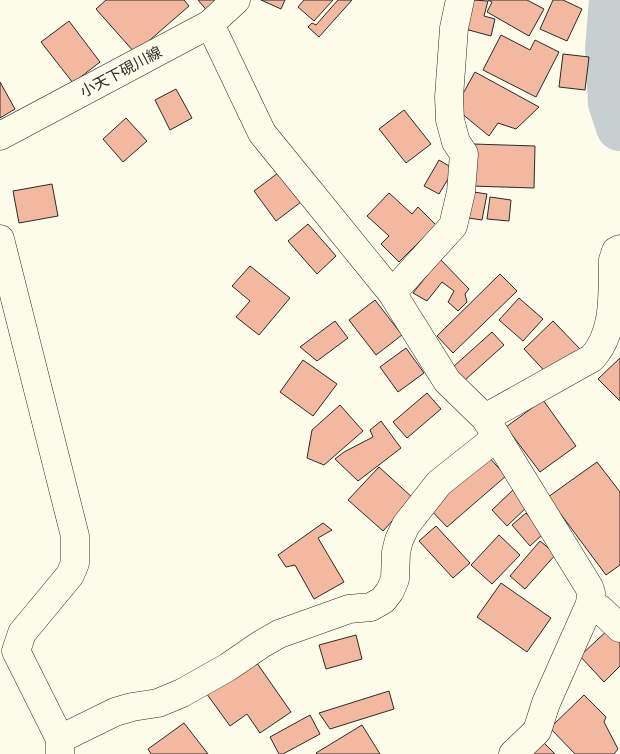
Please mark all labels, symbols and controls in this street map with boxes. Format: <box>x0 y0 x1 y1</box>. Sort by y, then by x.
street label: 小天下硯川線 <box>78 44 164 100</box>

